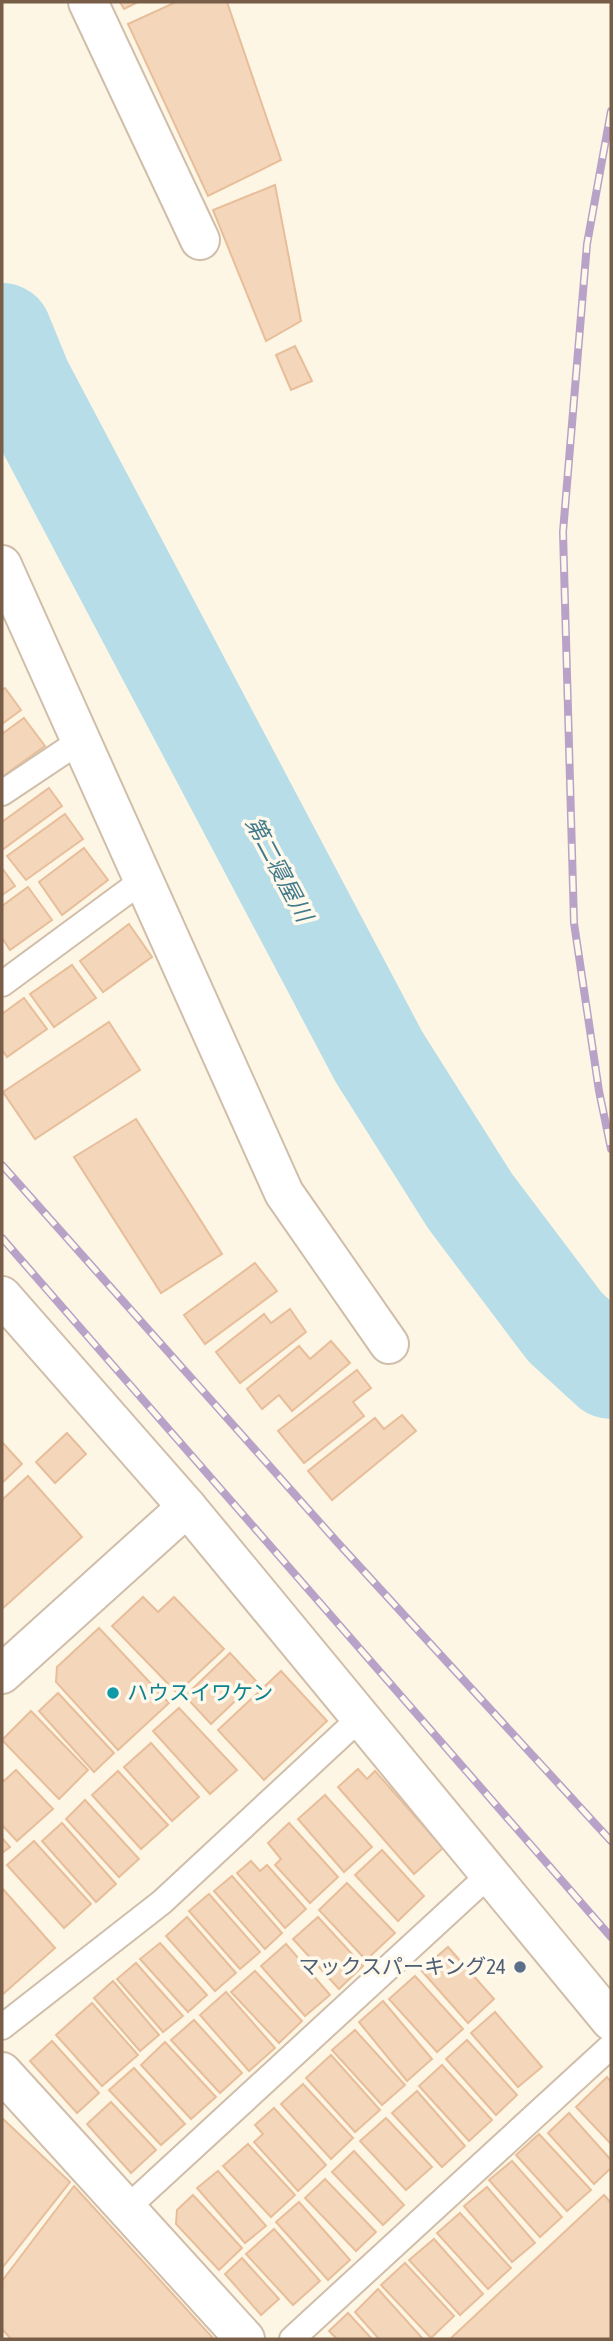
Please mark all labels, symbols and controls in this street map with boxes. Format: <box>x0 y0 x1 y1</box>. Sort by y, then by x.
water label: 第二寝屋川 <box>241 812 319 929</box>
place label: ハウスイワケン <box>127 1680 273 1704</box>
marker: ハウスイワケン <box>105 1685 121 1701</box>
place label: マックスパーキング24 <box>299 1954 506 1978</box>
marker: マックスパーキング24 <box>512 1959 528 1975</box>

